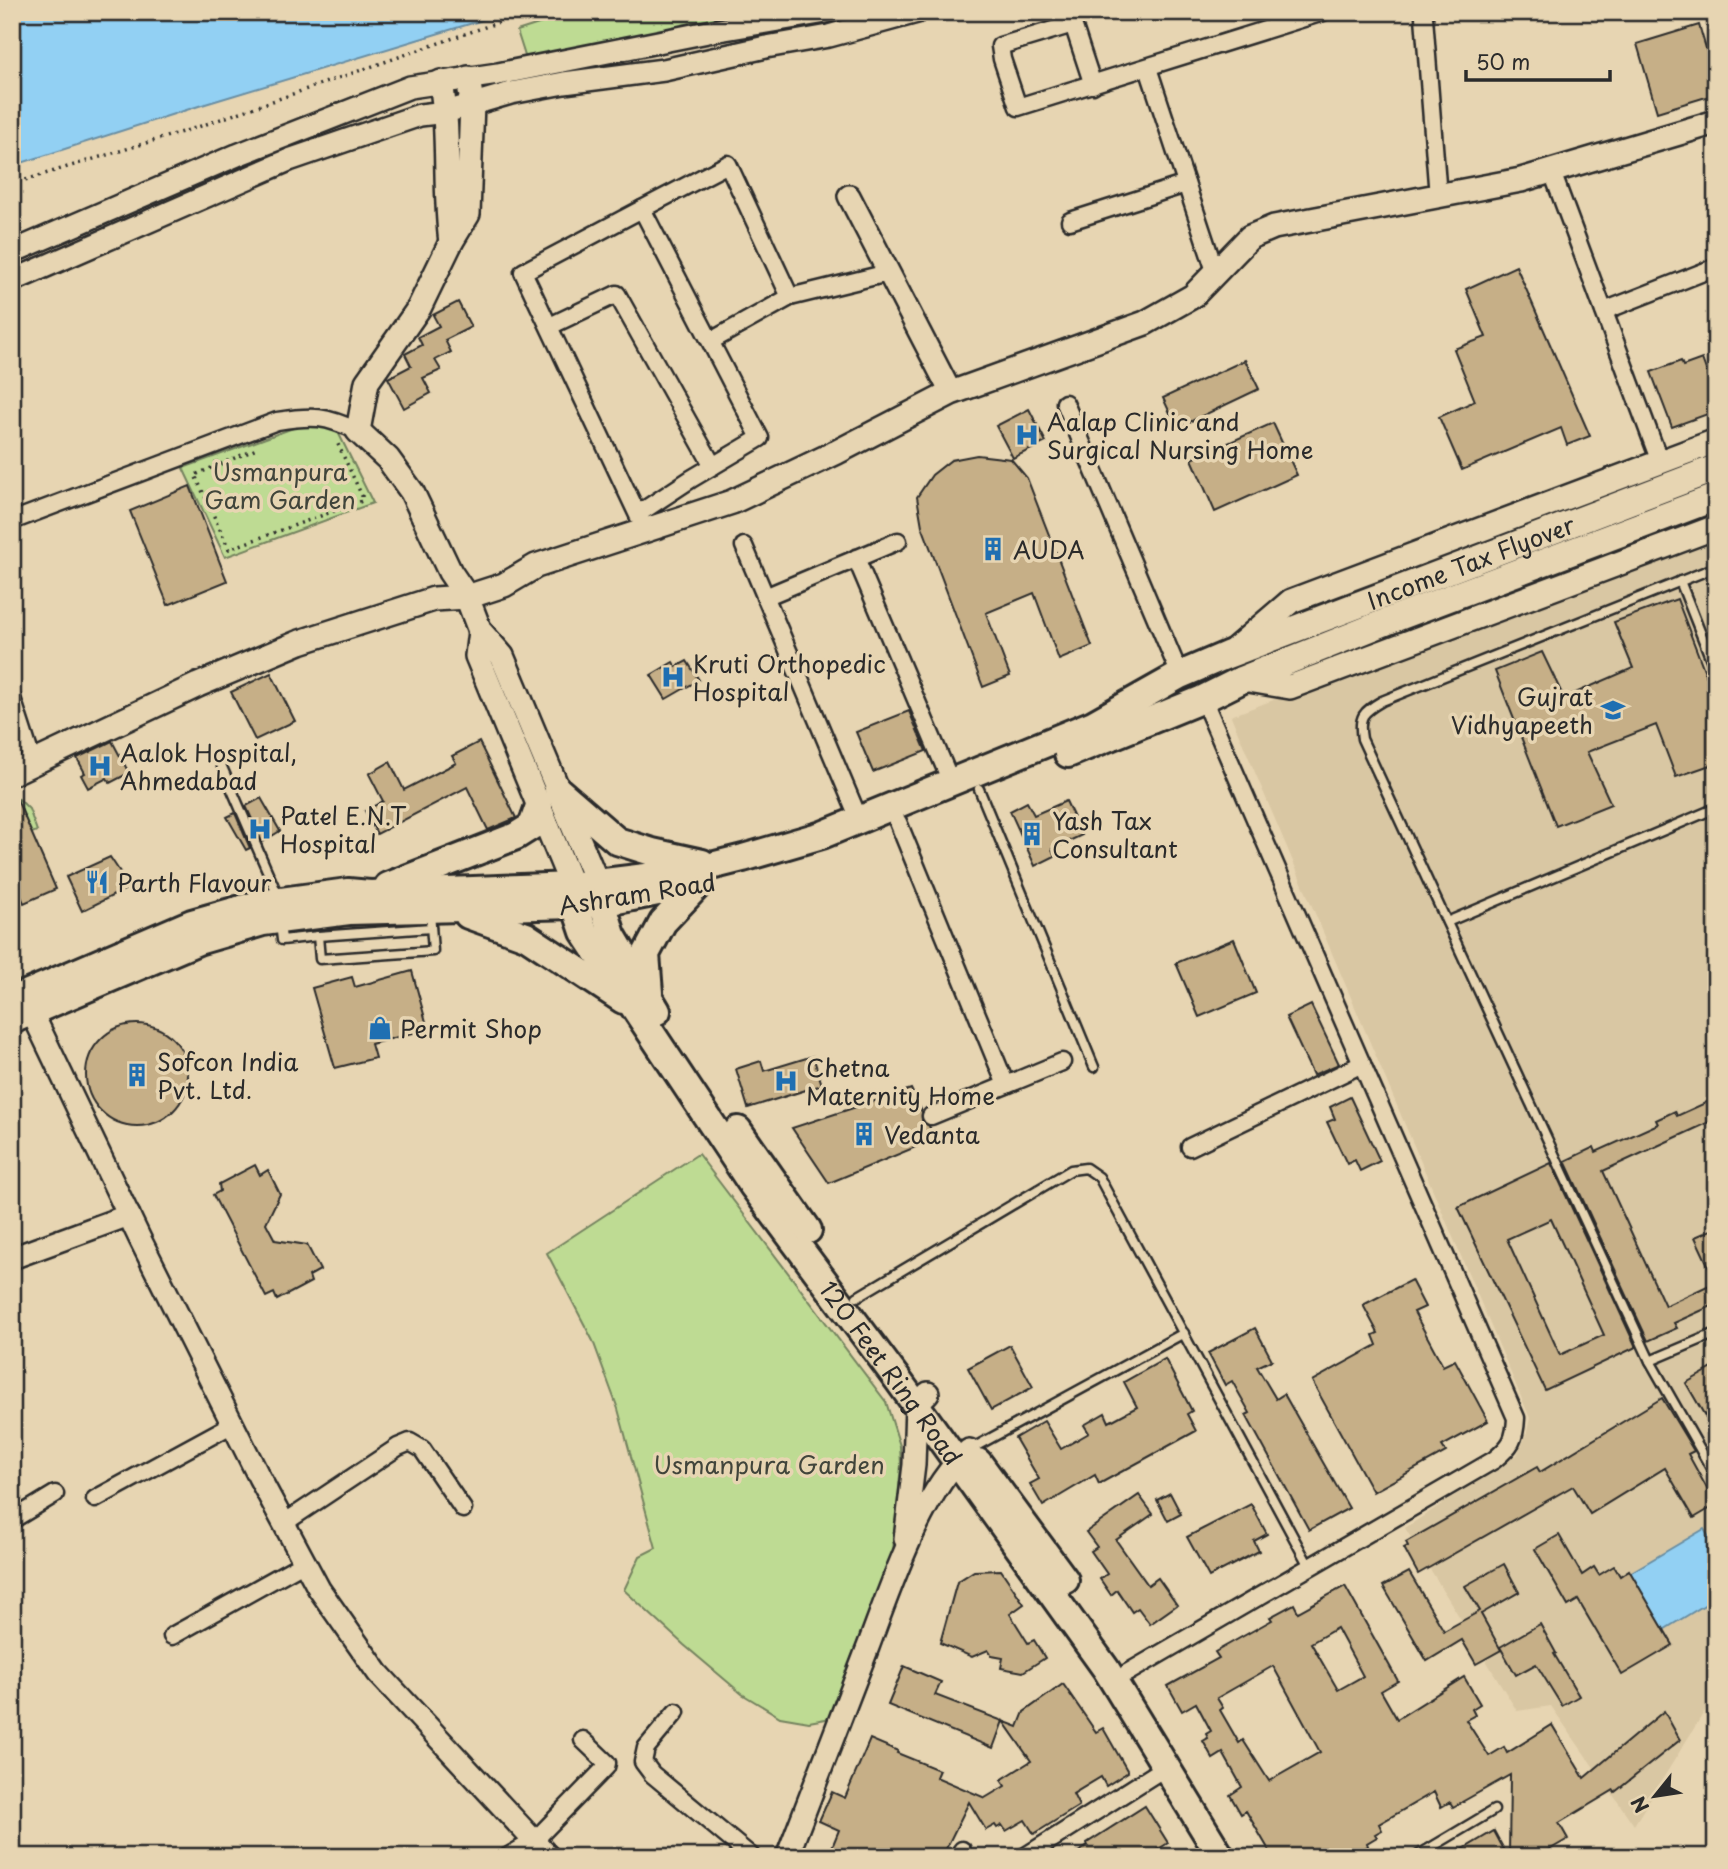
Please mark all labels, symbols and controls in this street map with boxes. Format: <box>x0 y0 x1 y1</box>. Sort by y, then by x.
scale bar <box>1466 38 1609 82</box>
text: 50 m <box>1476 45 1530 77</box>
place label: Aalap Clinic and Surgical Nursing Home <box>1047 403 1313 467</box>
hospital icon: Aalap Clinic and Surgical Nursing Home <box>1013 421 1041 449</box>
park label: Usmanpura Gam Garden <box>204 453 356 517</box>
street label: Income Tax Flyover <box>1362 505 1581 618</box>
place label: AUDA <box>1013 531 1085 567</box>
building icon: AUDA <box>979 535 1007 563</box>
place label: Kruti Orthopedic Hospital <box>693 645 886 709</box>
hospital icon: Kruti Orthopedic Hospital <box>659 663 687 691</box>
place label: Gujrat Vidhyapeeth <box>1451 678 1593 742</box>
school or university icon: Gujrat Vidhyapeeth <box>1599 696 1627 724</box>
place label: Aalok Hospital, Ahmedabad <box>120 734 297 798</box>
hospital icon: Aalok Hospital, Ahmedabad <box>86 752 114 780</box>
place label: Patel E.N.T Hospital <box>280 797 407 861</box>
place label: Yash Tax Consultant <box>1052 802 1178 866</box>
hospital icon: Patel E.N.T Hospital <box>246 815 274 843</box>
building icon: Yash Tax Consultant <box>1018 820 1046 848</box>
street label: Ashram Road <box>556 863 718 923</box>
place label: Parth Flavour <box>117 864 272 900</box>
restaurant icon: Parth Flavour <box>83 868 111 896</box>
place label: Permit Shop <box>400 1010 542 1046</box>
shop icon: Permit Shop <box>366 1014 394 1042</box>
place label: Sofcon India Pvt. Ltd. <box>157 1043 298 1107</box>
place label: Chetna Maternity Home <box>806 1049 995 1113</box>
building icon: Sofcon India Pvt. Ltd. <box>123 1061 151 1089</box>
hospital icon: Chetna Maternity Home <box>772 1067 800 1095</box>
place label: Vedanta <box>884 1116 980 1152</box>
building icon: Vedanta <box>850 1120 878 1148</box>
street label: 120 Feet Ring Road <box>812 1273 971 1472</box>
park label: Usmanpura Garden <box>653 1446 885 1482</box>
north arrow <box>1620 1760 1690 1830</box>
text: N <box>1624 1791 1655 1819</box>

